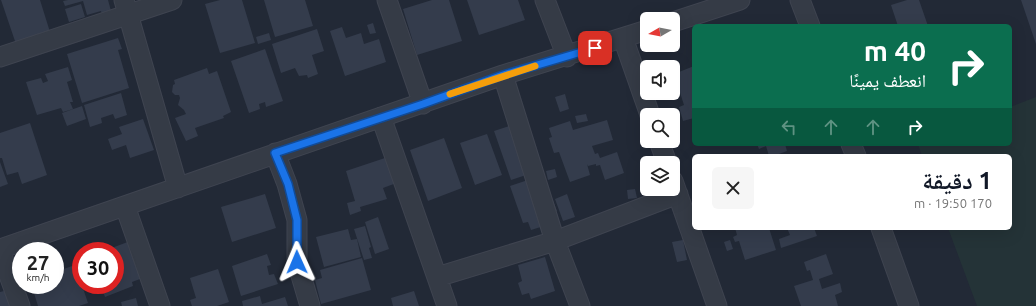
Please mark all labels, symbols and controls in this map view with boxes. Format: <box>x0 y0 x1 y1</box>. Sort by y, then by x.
north arrow <box>640 12 680 52</box>
map controls <box>640 12 680 196</box>
pin <box>578 31 612 65</box>
text: 40 m <box>864 35 926 66</box>
icon: arrive <box>584 37 606 59</box>
icon: right <box>940 40 992 92</box>
button: sound <box>640 60 680 100</box>
text: انعطف يمينًا <box>849 70 926 90</box>
button: search <box>640 108 680 148</box>
icon: left <box>778 116 800 138</box>
icon: ahead <box>820 116 842 138</box>
icon: ahead <box>862 116 884 138</box>
icon: right <box>904 116 926 138</box>
button: layers <box>640 156 680 196</box>
button: close <box>712 167 754 209</box>
text: 1 دقيقة <box>922 167 992 194</box>
text: 170 m · 19:50 <box>914 196 992 210</box>
position arrow <box>276 241 318 283</box>
speed limit sign: 30 <box>72 242 124 294</box>
text: 27 <box>27 251 49 274</box>
text: km/h <box>26 272 50 283</box>

